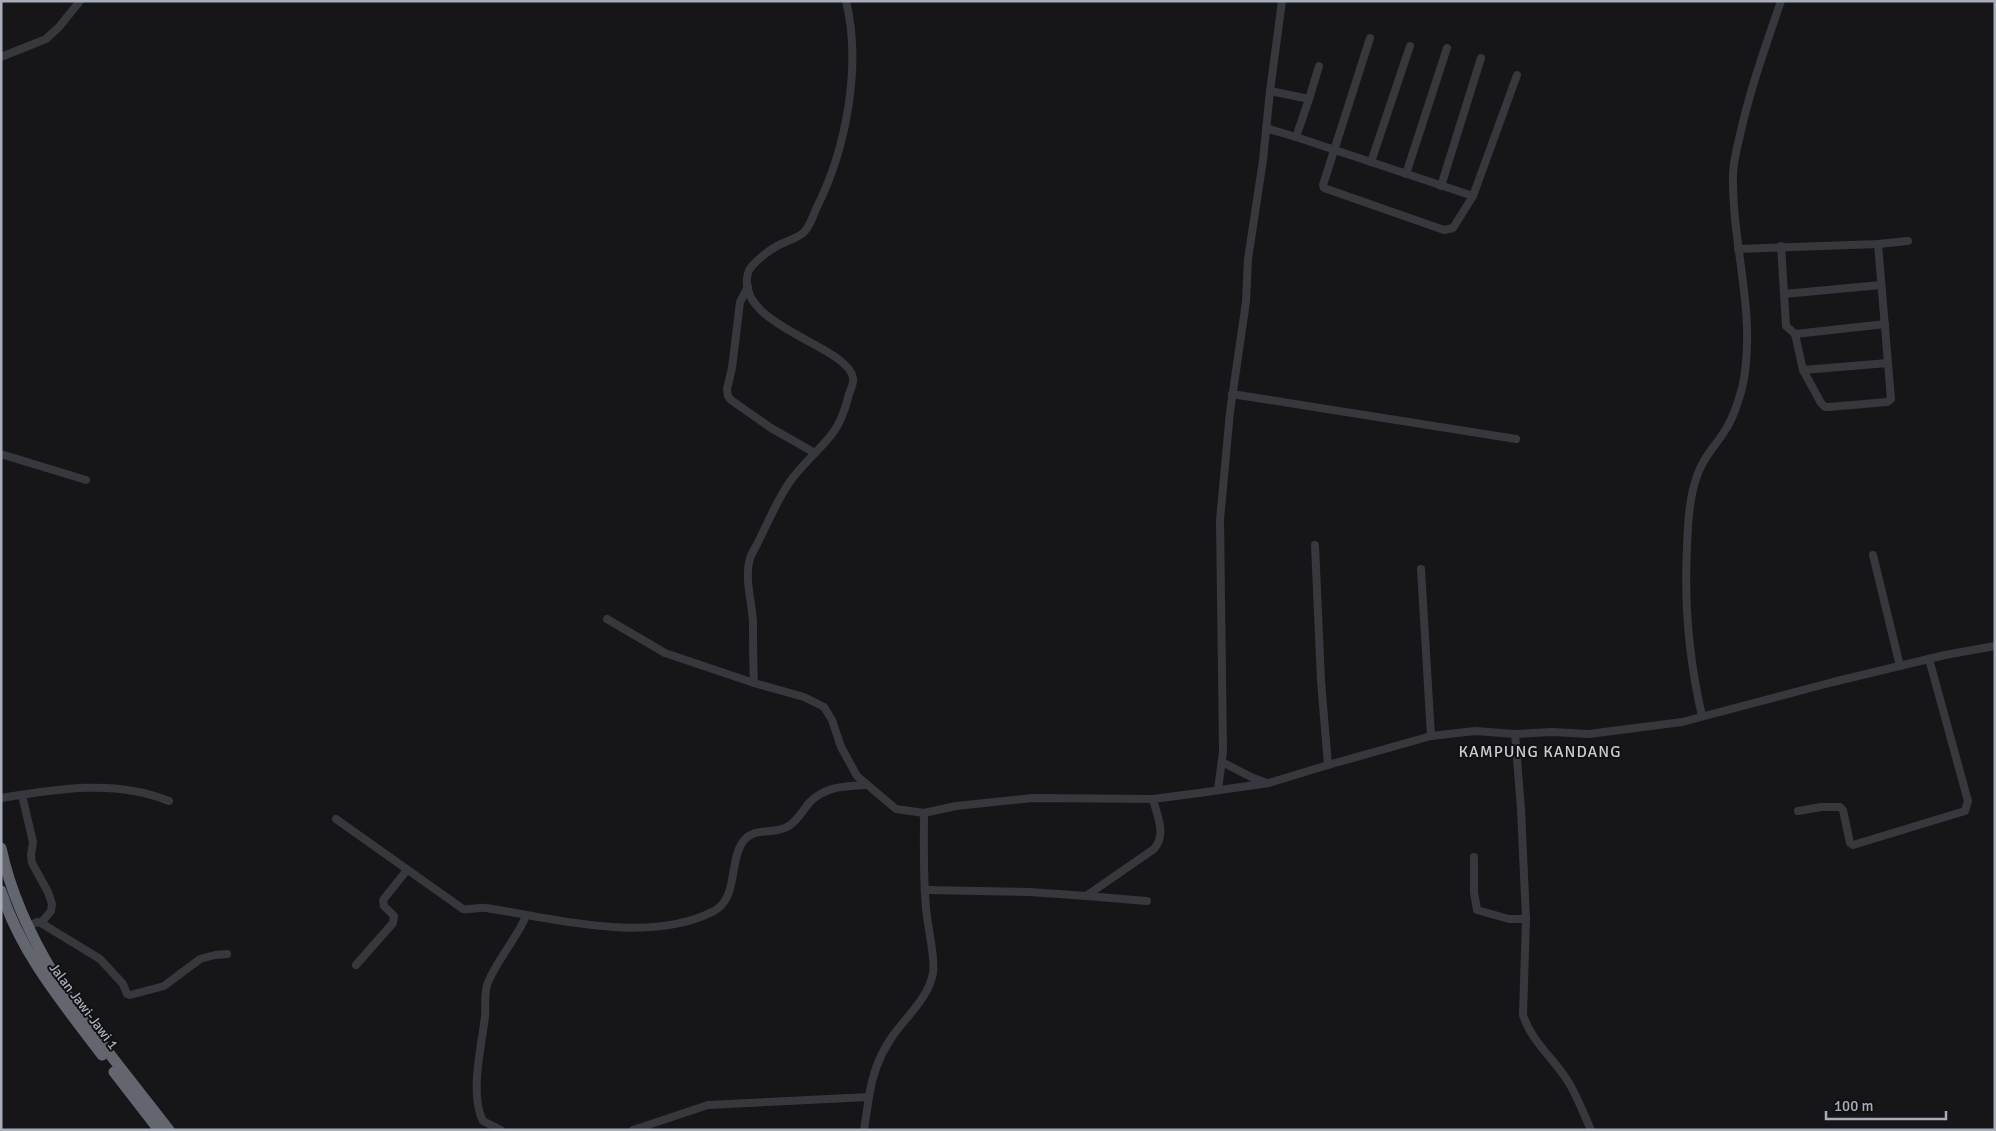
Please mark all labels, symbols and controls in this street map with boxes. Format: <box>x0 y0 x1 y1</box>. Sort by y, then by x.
district label: KAMPUNG KANDANG <box>1459 742 1622 762</box>
street label: Jalan Jawi-Jawi 1 <box>45 960 122 1053</box>
scale bar <box>1826 1088 1946 1120</box>
text: 100 m <box>1834 1097 1874 1115</box>

